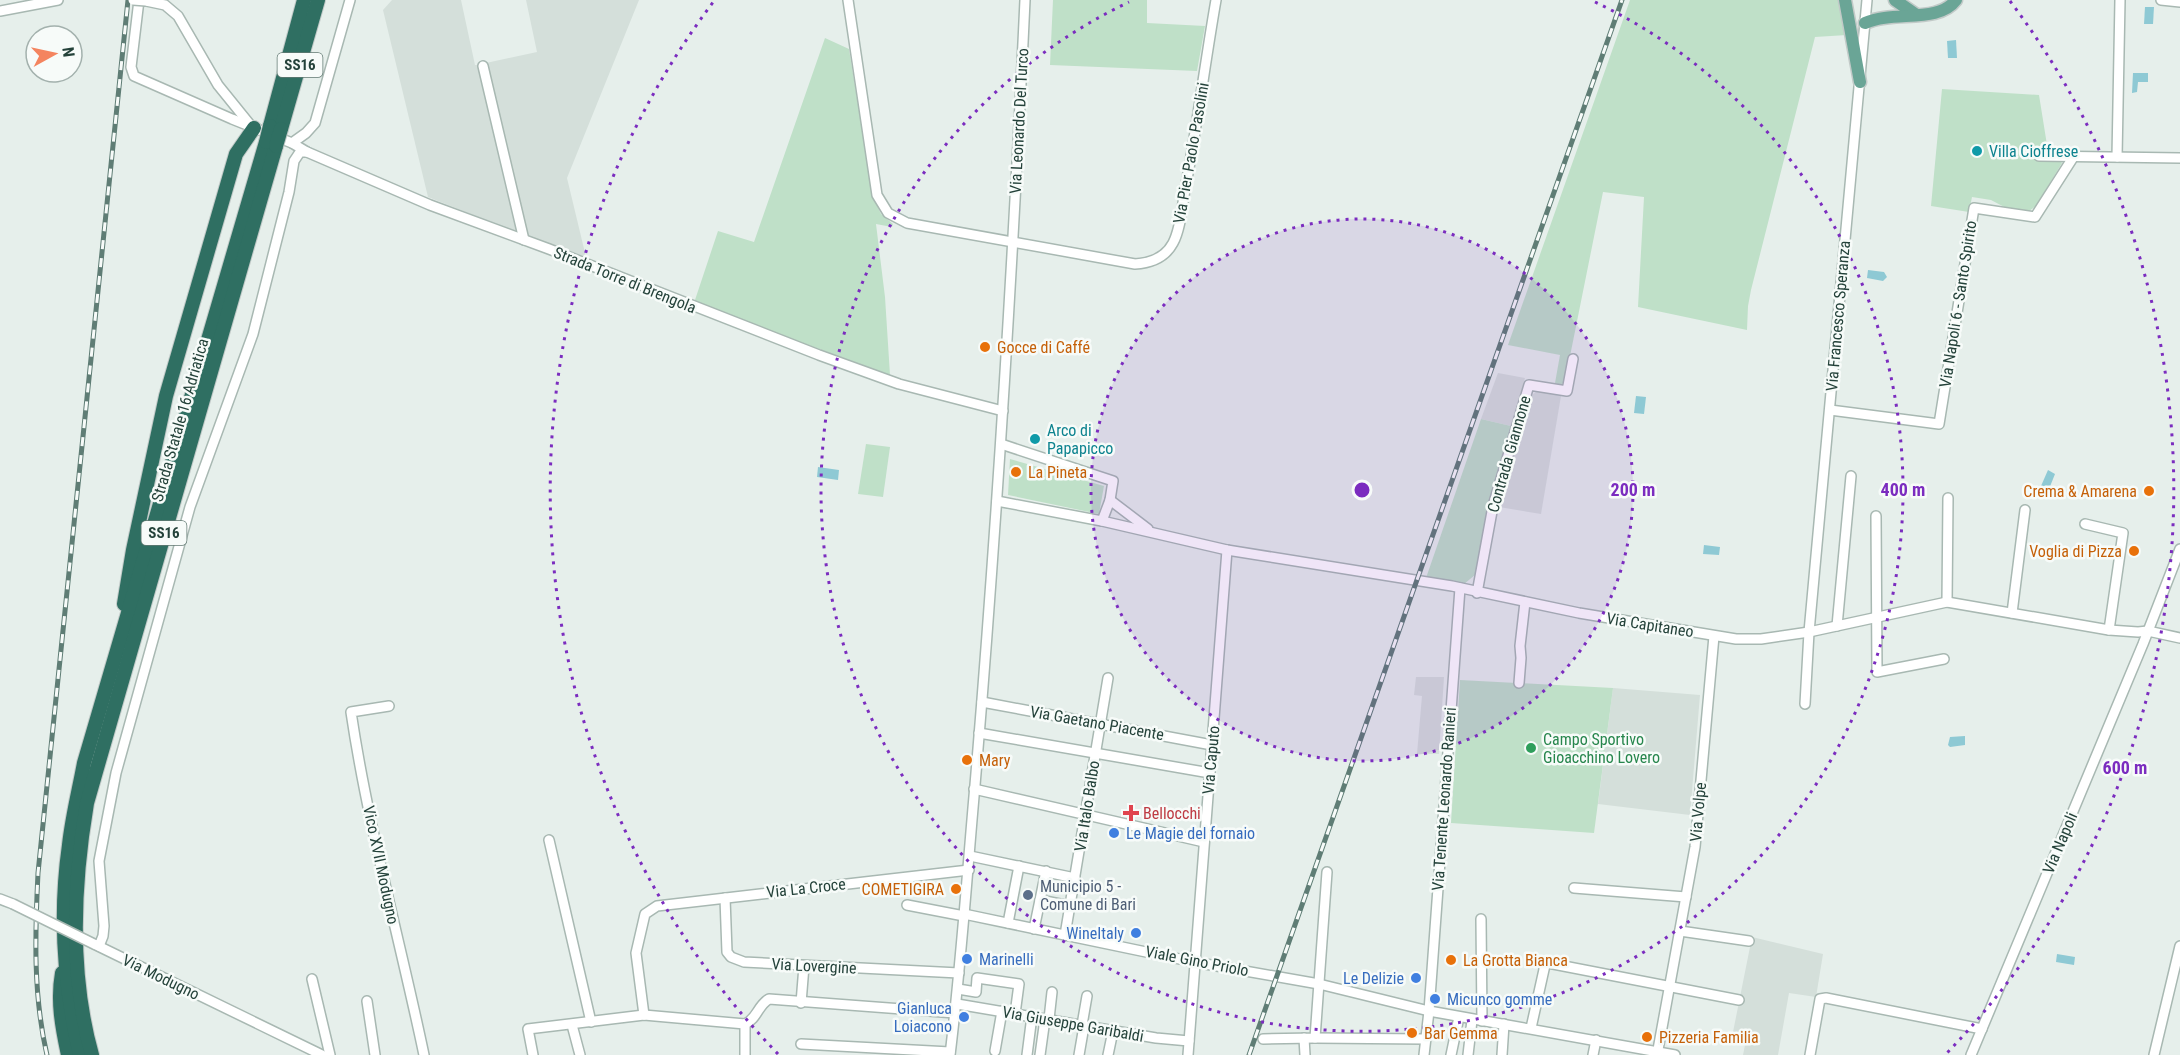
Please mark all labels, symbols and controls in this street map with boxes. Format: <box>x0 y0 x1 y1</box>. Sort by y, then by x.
north arrow <box>24 24 84 84</box>
text: N <box>58 46 78 58</box>
street label: Via Leonardo Del Turco <box>1006 48 1032 194</box>
road number: SS16 <box>278 53 322 77</box>
street label: Via Pier Paolo Pasolini <box>1169 81 1213 225</box>
place label: Villa Cioffrese <box>1989 142 2078 161</box>
marker: Villa Cioffrese <box>1970 144 1984 158</box>
street label: Via Napoli 6 - Santo Spirito <box>1935 219 1981 389</box>
street label: Via Francesco Speranza <box>1822 240 1854 392</box>
street label: Strada Torre di Brengola <box>551 243 699 317</box>
street label: Strada Statale 16 Adriatica <box>148 336 212 504</box>
place label: Gocce di Caffé <box>997 338 1090 357</box>
marker: Gocce di Caffé <box>978 340 992 354</box>
street label: Contrada Giannone <box>1483 393 1535 515</box>
place label: Arco di Papapicco <box>1047 421 1113 458</box>
marker: Arco di Papapicco <box>1028 432 1042 446</box>
place label: La Pineta <box>1028 463 1087 482</box>
marker: La Pineta <box>1009 465 1023 479</box>
text: 200 m <box>1611 479 1655 500</box>
text: 400 m <box>1881 479 1925 500</box>
centre of rings <box>1352 480 1372 500</box>
place label: Crema & Amarena <box>2023 482 2137 501</box>
marker: Crema & Amarena <box>2142 484 2156 498</box>
road number: SS16 <box>142 521 186 545</box>
place label: Voglia di Pizza <box>2029 542 2122 561</box>
marker: Voglia di Pizza <box>2127 544 2141 558</box>
street label: Via Capitaneo <box>1605 609 1695 641</box>
street label: Via Gaetano Piacente <box>1029 702 1165 744</box>
street label: Via Tenente Leonardo Ranieri <box>1428 706 1460 892</box>
street label: Via Caputo <box>1199 725 1223 795</box>
place label: Campo Sportivo Gioacchino Lovero <box>1543 730 1660 767</box>
marker: Campo Sportivo Gioacchino Lovero <box>1524 741 1538 755</box>
place label: Mary <box>979 751 1011 770</box>
marker: Mary <box>960 753 974 767</box>
text: 600 m <box>2103 757 2147 778</box>
street label: Via Italo Balbo <box>1070 759 1104 853</box>
street label: Via Volpe <box>1686 781 1710 843</box>
street label: Vico XVII Modugno <box>359 804 403 926</box>
place label: Bellocchi <box>1143 804 1201 823</box>
marker: Bellocchi <box>1124 806 1138 820</box>
street label: Via Napoli <box>2039 809 2081 877</box>
place label: Le Magie del fornaio <box>1126 824 1255 843</box>
marker: Le Magie del fornaio <box>1107 826 1121 840</box>
street label: Via La Croce <box>765 874 847 902</box>
place label: Municipio 5 - Comune di Bari <box>1040 877 1136 914</box>
place label: COMETIGIRA <box>862 880 944 899</box>
marker: COMETIGIRA <box>949 882 963 896</box>
marker: Municipio 5 - Comune di Bari <box>1021 888 1035 902</box>
place label: WineItaly <box>1066 924 1124 943</box>
marker: WineItaly <box>1129 926 1143 940</box>
street label: Viale Gino Priolo <box>1144 942 1250 980</box>
street label: Via Modugno <box>119 950 203 1004</box>
place label: Marinelli <box>979 950 1034 969</box>
place label: La Grotta Bianca <box>1463 951 1568 970</box>
marker: Marinelli <box>960 952 974 966</box>
marker: La Grotta Bianca <box>1444 953 1458 967</box>
street label: Via Lovergine <box>771 954 857 978</box>
place label: Le Delizie <box>1343 969 1404 988</box>
marker: Le Delizie <box>1409 971 1423 985</box>
place label: Micunco gomme <box>1447 990 1552 1009</box>
marker: Micunco gomme <box>1428 992 1442 1006</box>
place label: Gianluca Loiacono <box>894 999 952 1036</box>
street label: Via Giuseppe Garibaldi <box>1001 1002 1145 1046</box>
marker: Gianluca Loiacono <box>957 1010 971 1024</box>
place label: Bar Gemma <box>1424 1024 1498 1043</box>
marker: Bar Gemma <box>1405 1026 1419 1040</box>
place label: Pizzeria Familia <box>1659 1028 1759 1047</box>
marker: Pizzeria Familia <box>1640 1030 1654 1044</box>

